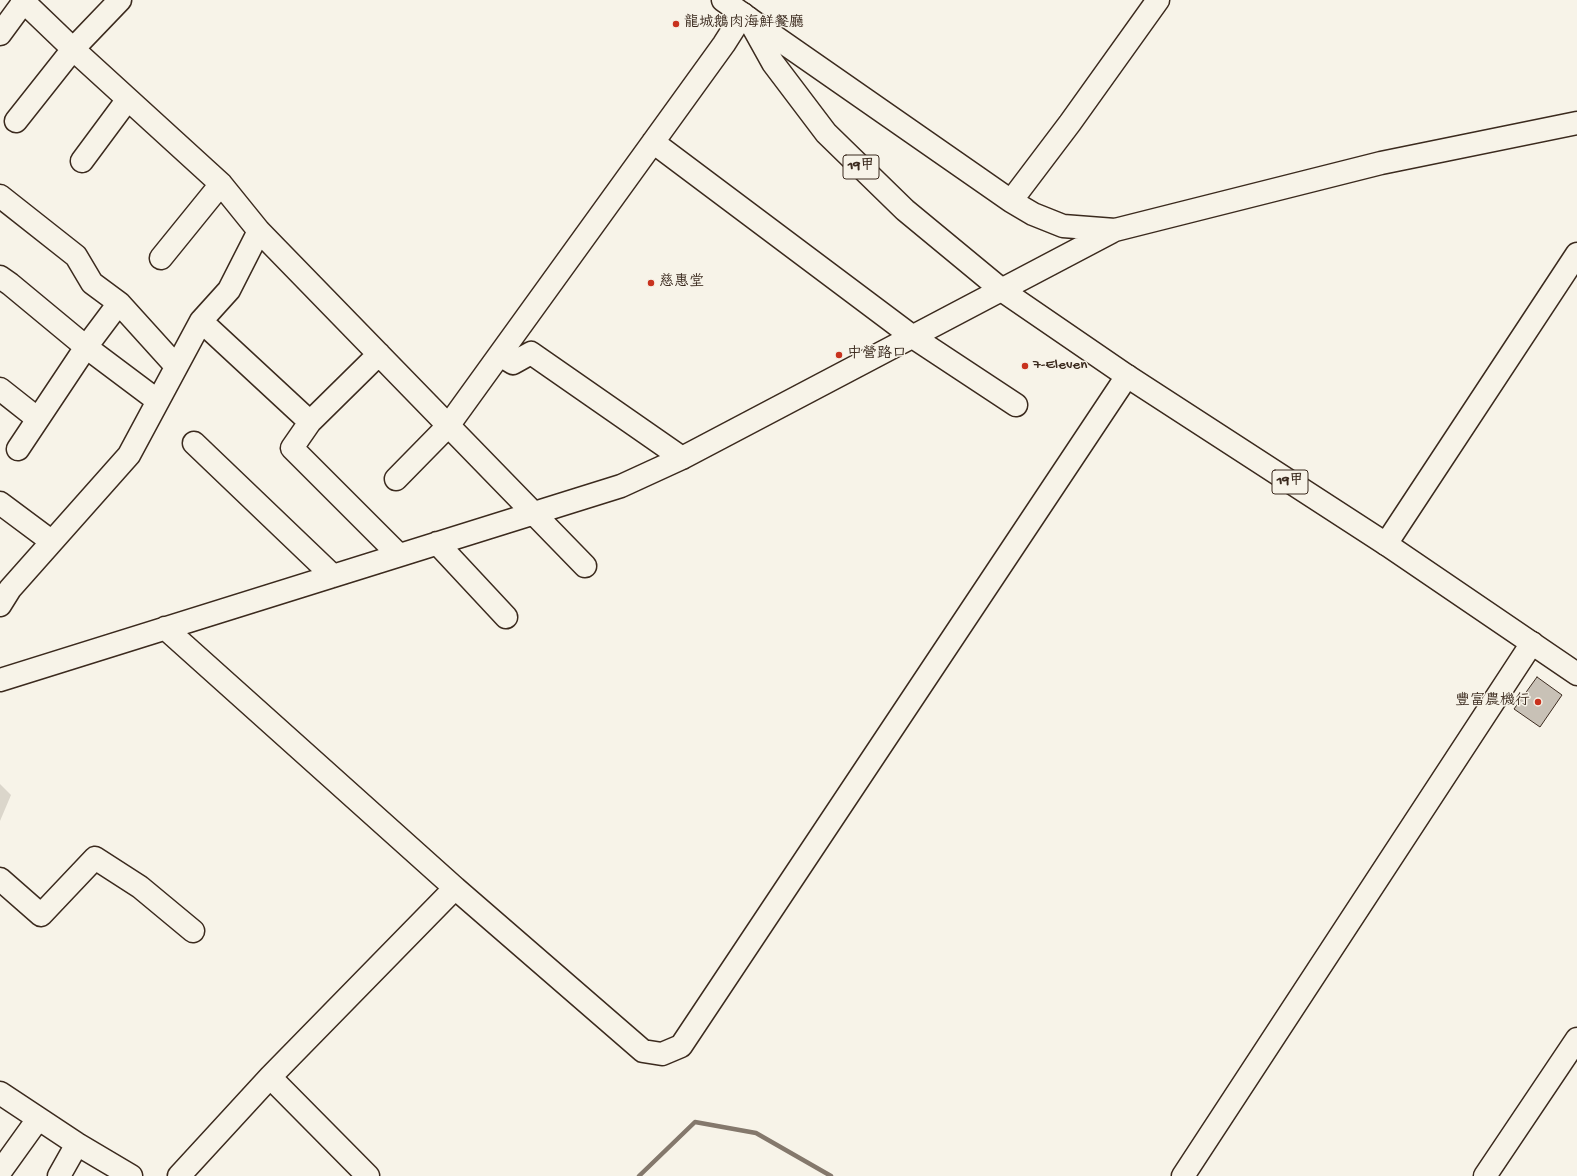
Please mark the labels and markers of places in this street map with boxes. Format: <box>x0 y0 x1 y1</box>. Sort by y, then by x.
place label: 龍城鵝肉海鮮餐廳 <box>684 15 804 33</box>
marker: 龍城鵝肉海鮮餐廳 <box>671 19 681 29</box>
place label: 慈惠堂 <box>659 274 704 292</box>
marker: 慈惠堂 <box>646 278 656 288</box>
place label: 中營路口 <box>847 346 907 364</box>
marker: 中營路口 <box>834 350 844 360</box>
place label: 7-Eleven <box>1033 357 1087 375</box>
marker: 7-Eleven <box>1020 361 1030 371</box>
place label: 豐富農機行 <box>1455 693 1530 711</box>
marker: 豐富農機行 <box>1533 697 1543 707</box>

